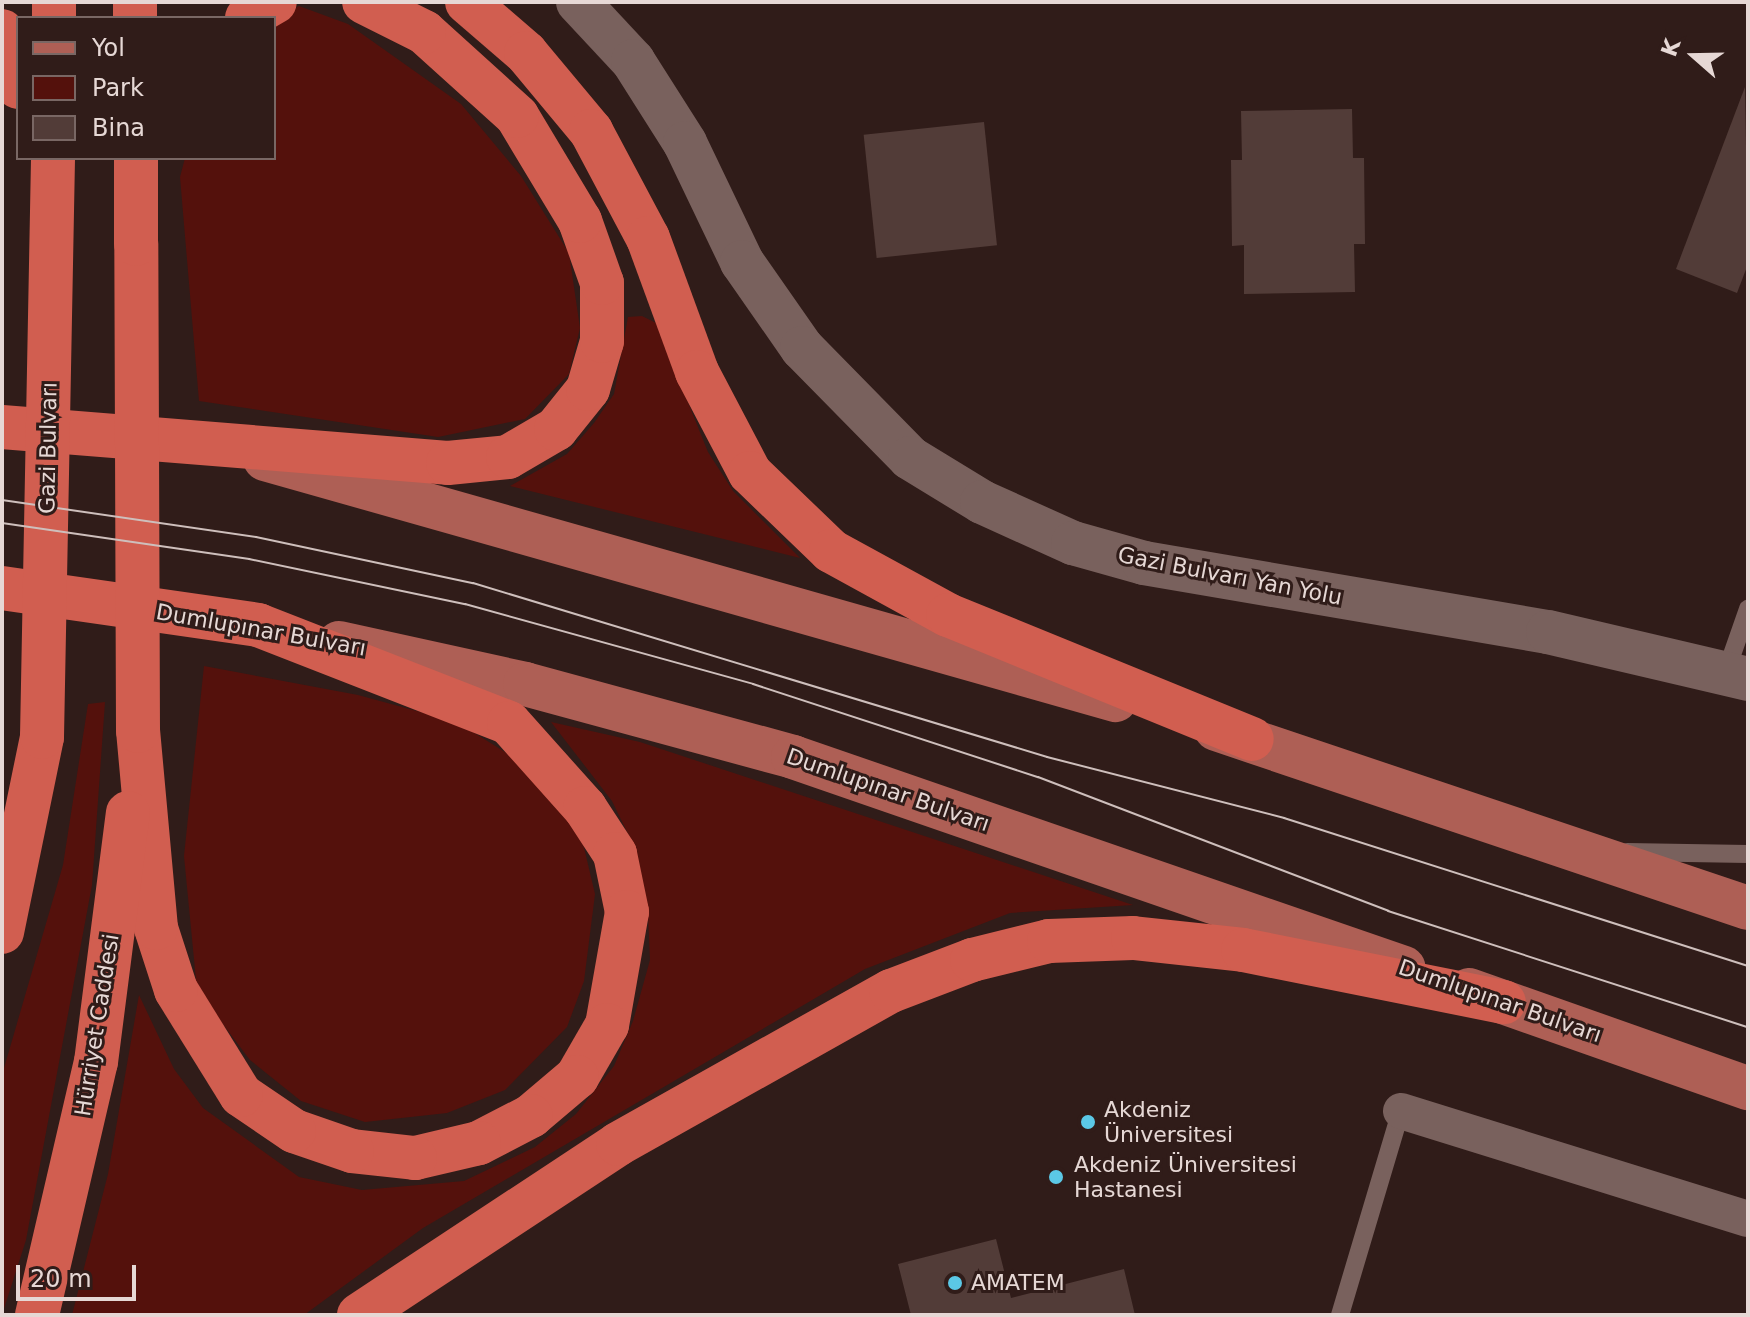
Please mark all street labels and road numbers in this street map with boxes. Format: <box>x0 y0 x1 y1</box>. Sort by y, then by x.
street label: Gazi Bulvarı <box>34 382 62 514</box>
street label: Gazi Bulvarı Yan Yolu <box>1116 541 1344 611</box>
street label: Dumlupınar Bulvarı <box>154 599 368 661</box>
street label: Dumlupınar Bulvarı <box>783 743 993 837</box>
street label: Hürriyet Caddesi <box>70 932 124 1118</box>
street label: Dumlupınar Bulvarı <box>1395 954 1605 1048</box>

